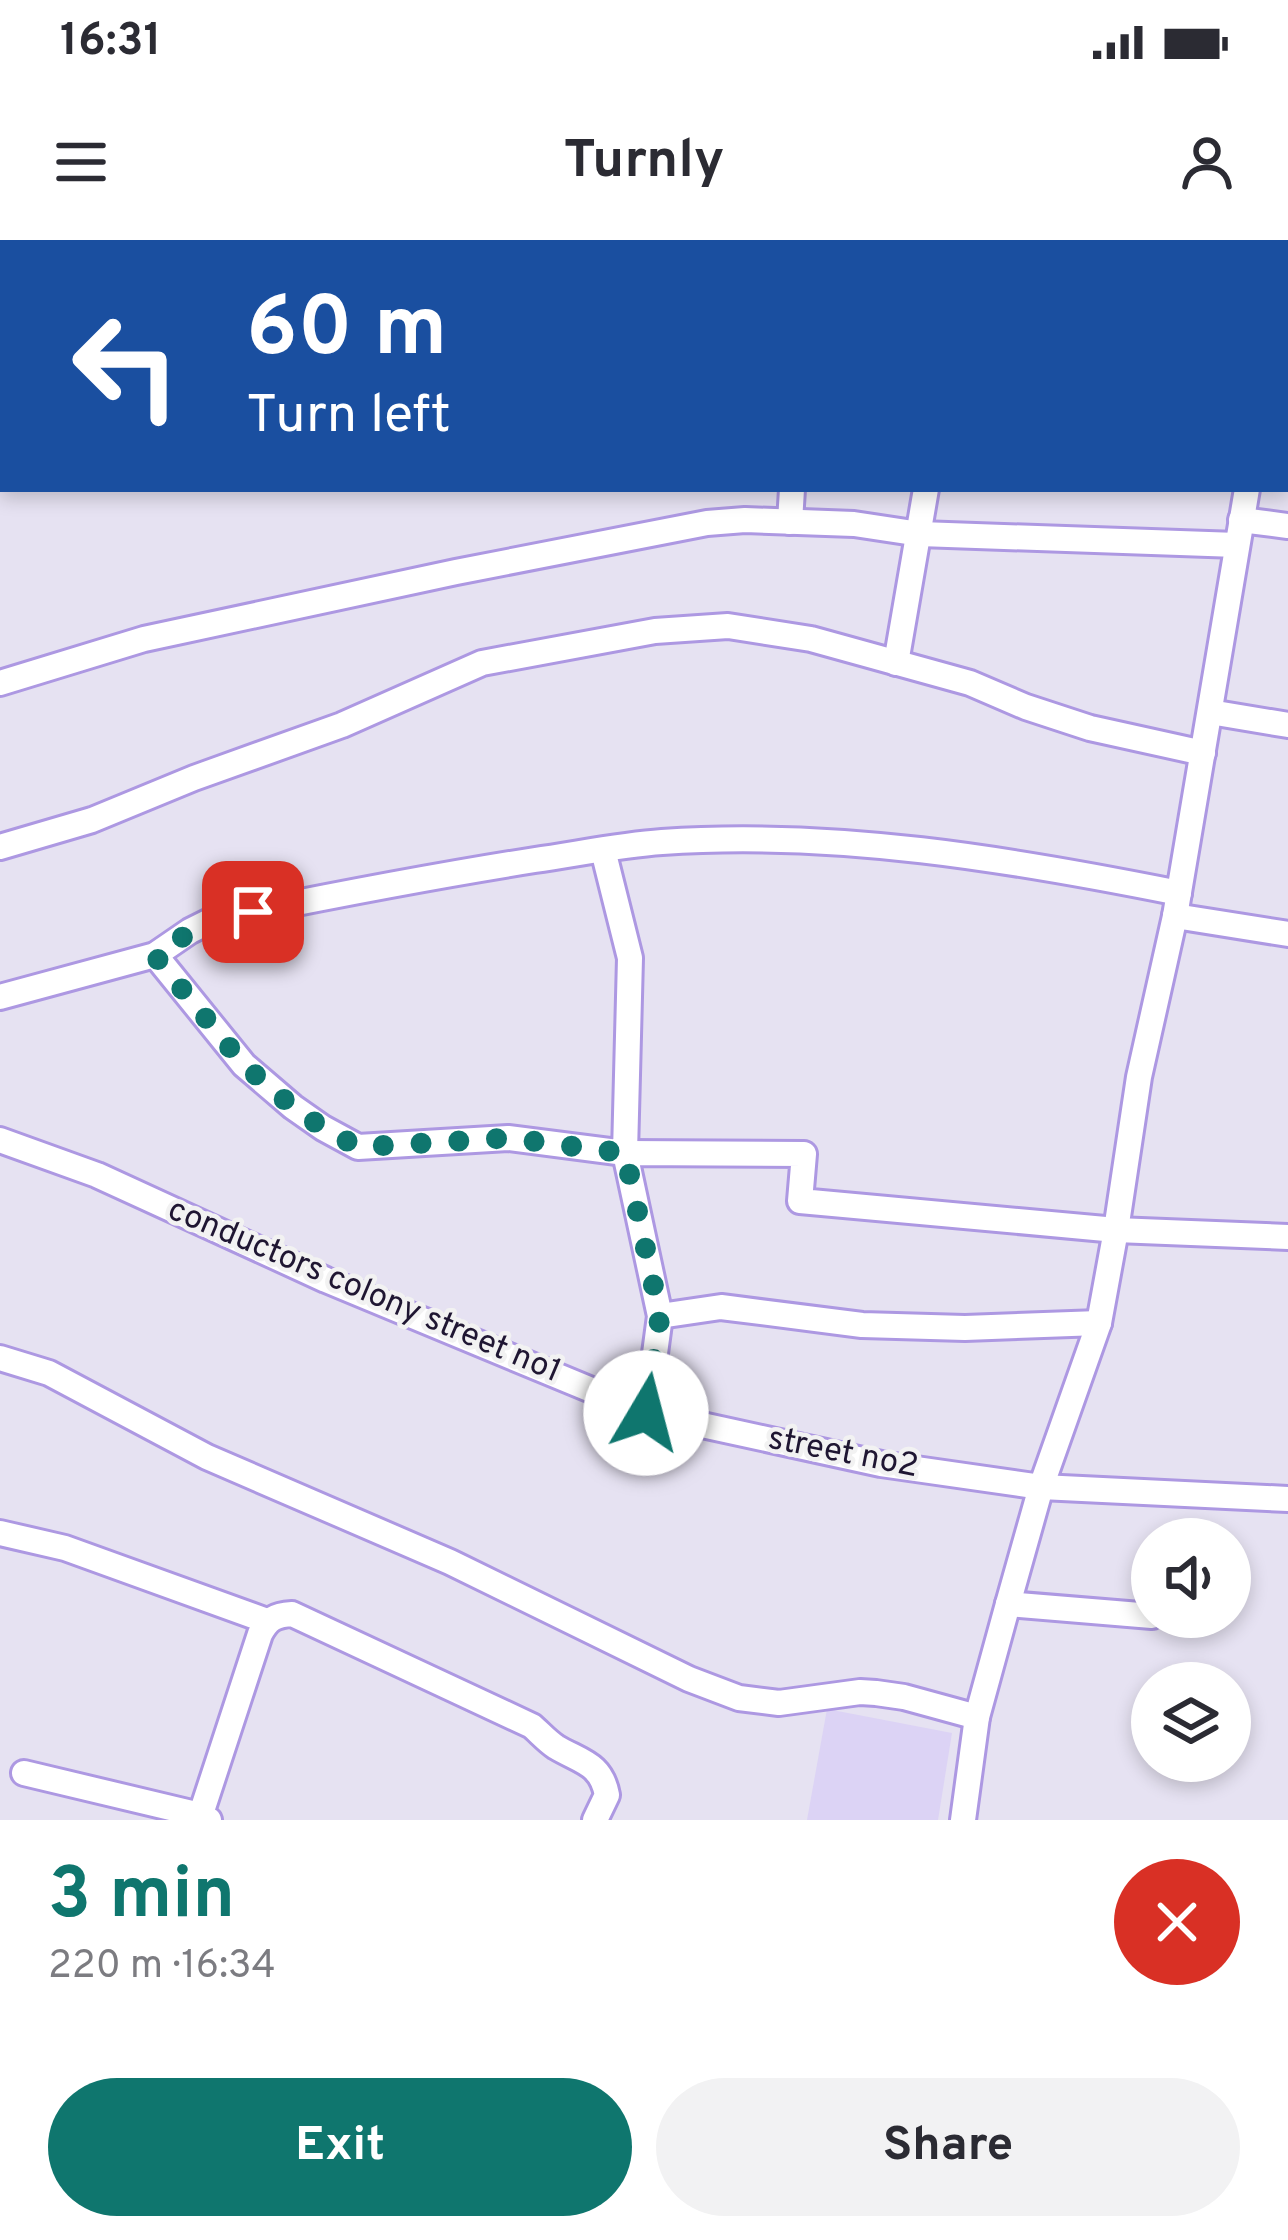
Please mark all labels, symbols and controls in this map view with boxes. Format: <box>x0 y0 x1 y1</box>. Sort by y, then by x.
text: 16:31 <box>60 14 161 71</box>
text: Turnly <box>563 128 725 197</box>
icon: menu <box>48 129 114 195</box>
icon: person <box>1174 129 1240 195</box>
text: 60 m <box>246 279 447 385</box>
icon: left <box>48 288 204 444</box>
text: Turn left <box>246 383 451 452</box>
pin <box>202 861 304 963</box>
icon: arrive <box>220 879 286 945</box>
street label: conductors colony street no1 <box>161 1190 567 1394</box>
position arrow <box>583 1350 709 1476</box>
street label: street no2 <box>764 1419 922 1489</box>
map controls <box>1131 1518 1251 1782</box>
button: sound <box>1131 1518 1251 1638</box>
button: layers <box>1131 1662 1251 1782</box>
text: 3 min <box>48 1852 235 1944</box>
button: close <box>1114 1859 1240 1985</box>
text: 220 m · 16:34 <box>48 1943 276 1992</box>
button: Exit <box>48 2078 632 2216</box>
button: Share <box>656 2078 1240 2216</box>

